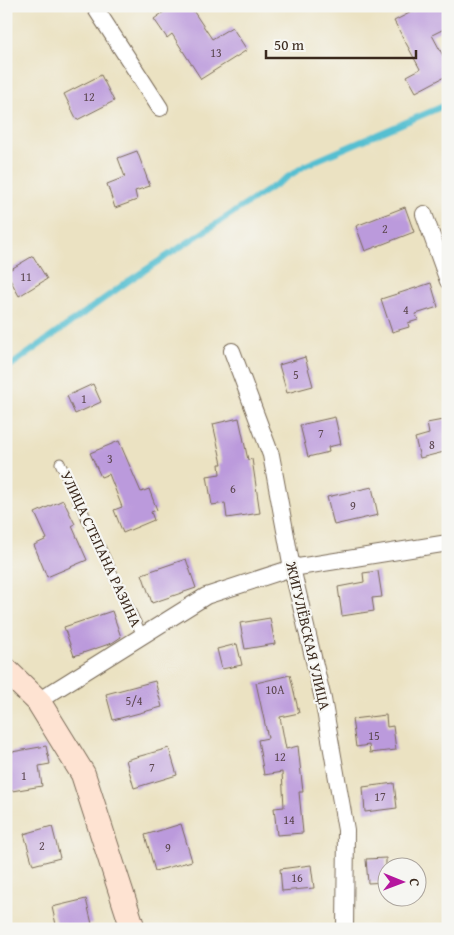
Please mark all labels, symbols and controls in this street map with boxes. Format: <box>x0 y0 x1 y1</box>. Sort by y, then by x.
scale bar <box>266 28 416 60</box>
text: 50 m <box>274 34 305 55</box>
house number: 13 <box>210 44 222 61</box>
house number: 12 <box>83 88 95 105</box>
house number: 2 <box>382 220 388 237</box>
house number: 11 <box>20 268 32 285</box>
house number: 4 <box>403 301 409 318</box>
house number: 5 <box>293 366 299 383</box>
house number: 1 <box>81 390 87 407</box>
house number: 7 <box>318 425 324 442</box>
house number: 8 <box>429 436 435 453</box>
house number: 3 <box>107 450 113 467</box>
street label: УЛИЦА СТЕПАНА РАЗИНА <box>56 467 147 630</box>
house number: 6 <box>230 480 236 497</box>
house number: 9 <box>350 497 356 514</box>
street label: ЖИГУЛЁВСКАЯ УЛИЦА <box>281 559 336 712</box>
house number: 10А <box>266 681 285 698</box>
house number: 5/4 <box>125 692 143 709</box>
house number: 15 <box>368 727 380 744</box>
house number: 12 <box>274 748 286 765</box>
house number: 7 <box>149 759 155 776</box>
house number: 1 <box>21 767 27 784</box>
house number: 17 <box>374 788 386 805</box>
house number: 14 <box>283 811 295 828</box>
house number: 2 <box>39 837 45 854</box>
house number: 9 <box>165 839 171 856</box>
north arrow <box>376 858 426 908</box>
house number: 16 <box>291 869 303 886</box>
text: С <box>405 878 425 886</box>

